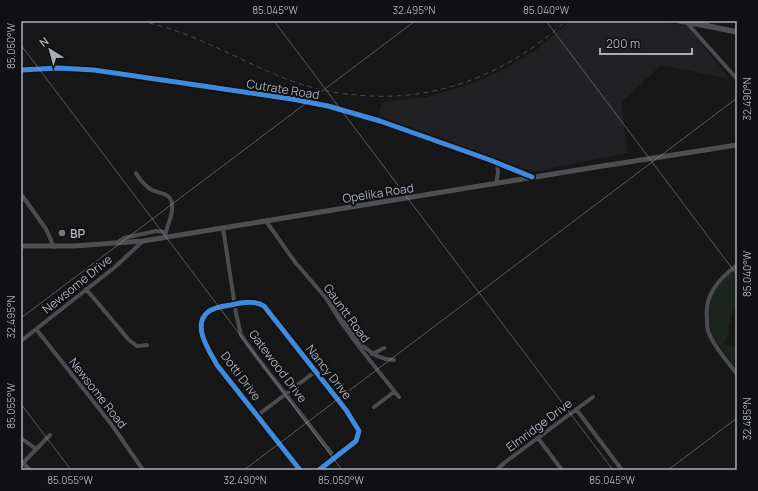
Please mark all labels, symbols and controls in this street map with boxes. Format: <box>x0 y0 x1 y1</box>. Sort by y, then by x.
text: 85.045°W <box>252 3 299 17</box>
text: 32.495°N <box>393 3 436 17</box>
text: 85.040°W <box>523 3 570 17</box>
text: 85.050°W <box>4 22 18 69</box>
north arrow <box>30 30 70 70</box>
scale bar <box>600 30 692 56</box>
text: N <box>36 33 51 50</box>
text: 200 m <box>606 35 640 52</box>
street label: Cutrate Road <box>245 75 321 103</box>
text: 32.490°N <box>740 77 754 121</box>
street label: Opelika Road <box>341 179 415 207</box>
place label: BP <box>70 225 86 242</box>
marker: BP <box>57 228 67 238</box>
text: 85.040°W <box>740 250 754 297</box>
street label: Newsome Drive <box>39 251 115 317</box>
street label: Gauntt Road <box>320 280 374 346</box>
text: 32.495°N <box>4 295 18 338</box>
street label: Gatewood Drive <box>245 326 311 406</box>
street label: Nancy Drive <box>302 341 356 403</box>
street label: Dotti Drive <box>217 348 265 404</box>
street label: Newsome Road <box>65 354 131 432</box>
text: 85.055°W <box>4 383 18 429</box>
street label: Elmridge Drive <box>502 395 576 455</box>
text: 32.485°N <box>740 398 754 440</box>
text: 85.055°W <box>47 473 93 487</box>
text: 32.490°N <box>223 473 267 487</box>
text: 85.050°W <box>318 473 365 487</box>
text: 85.045°W <box>589 473 636 487</box>

